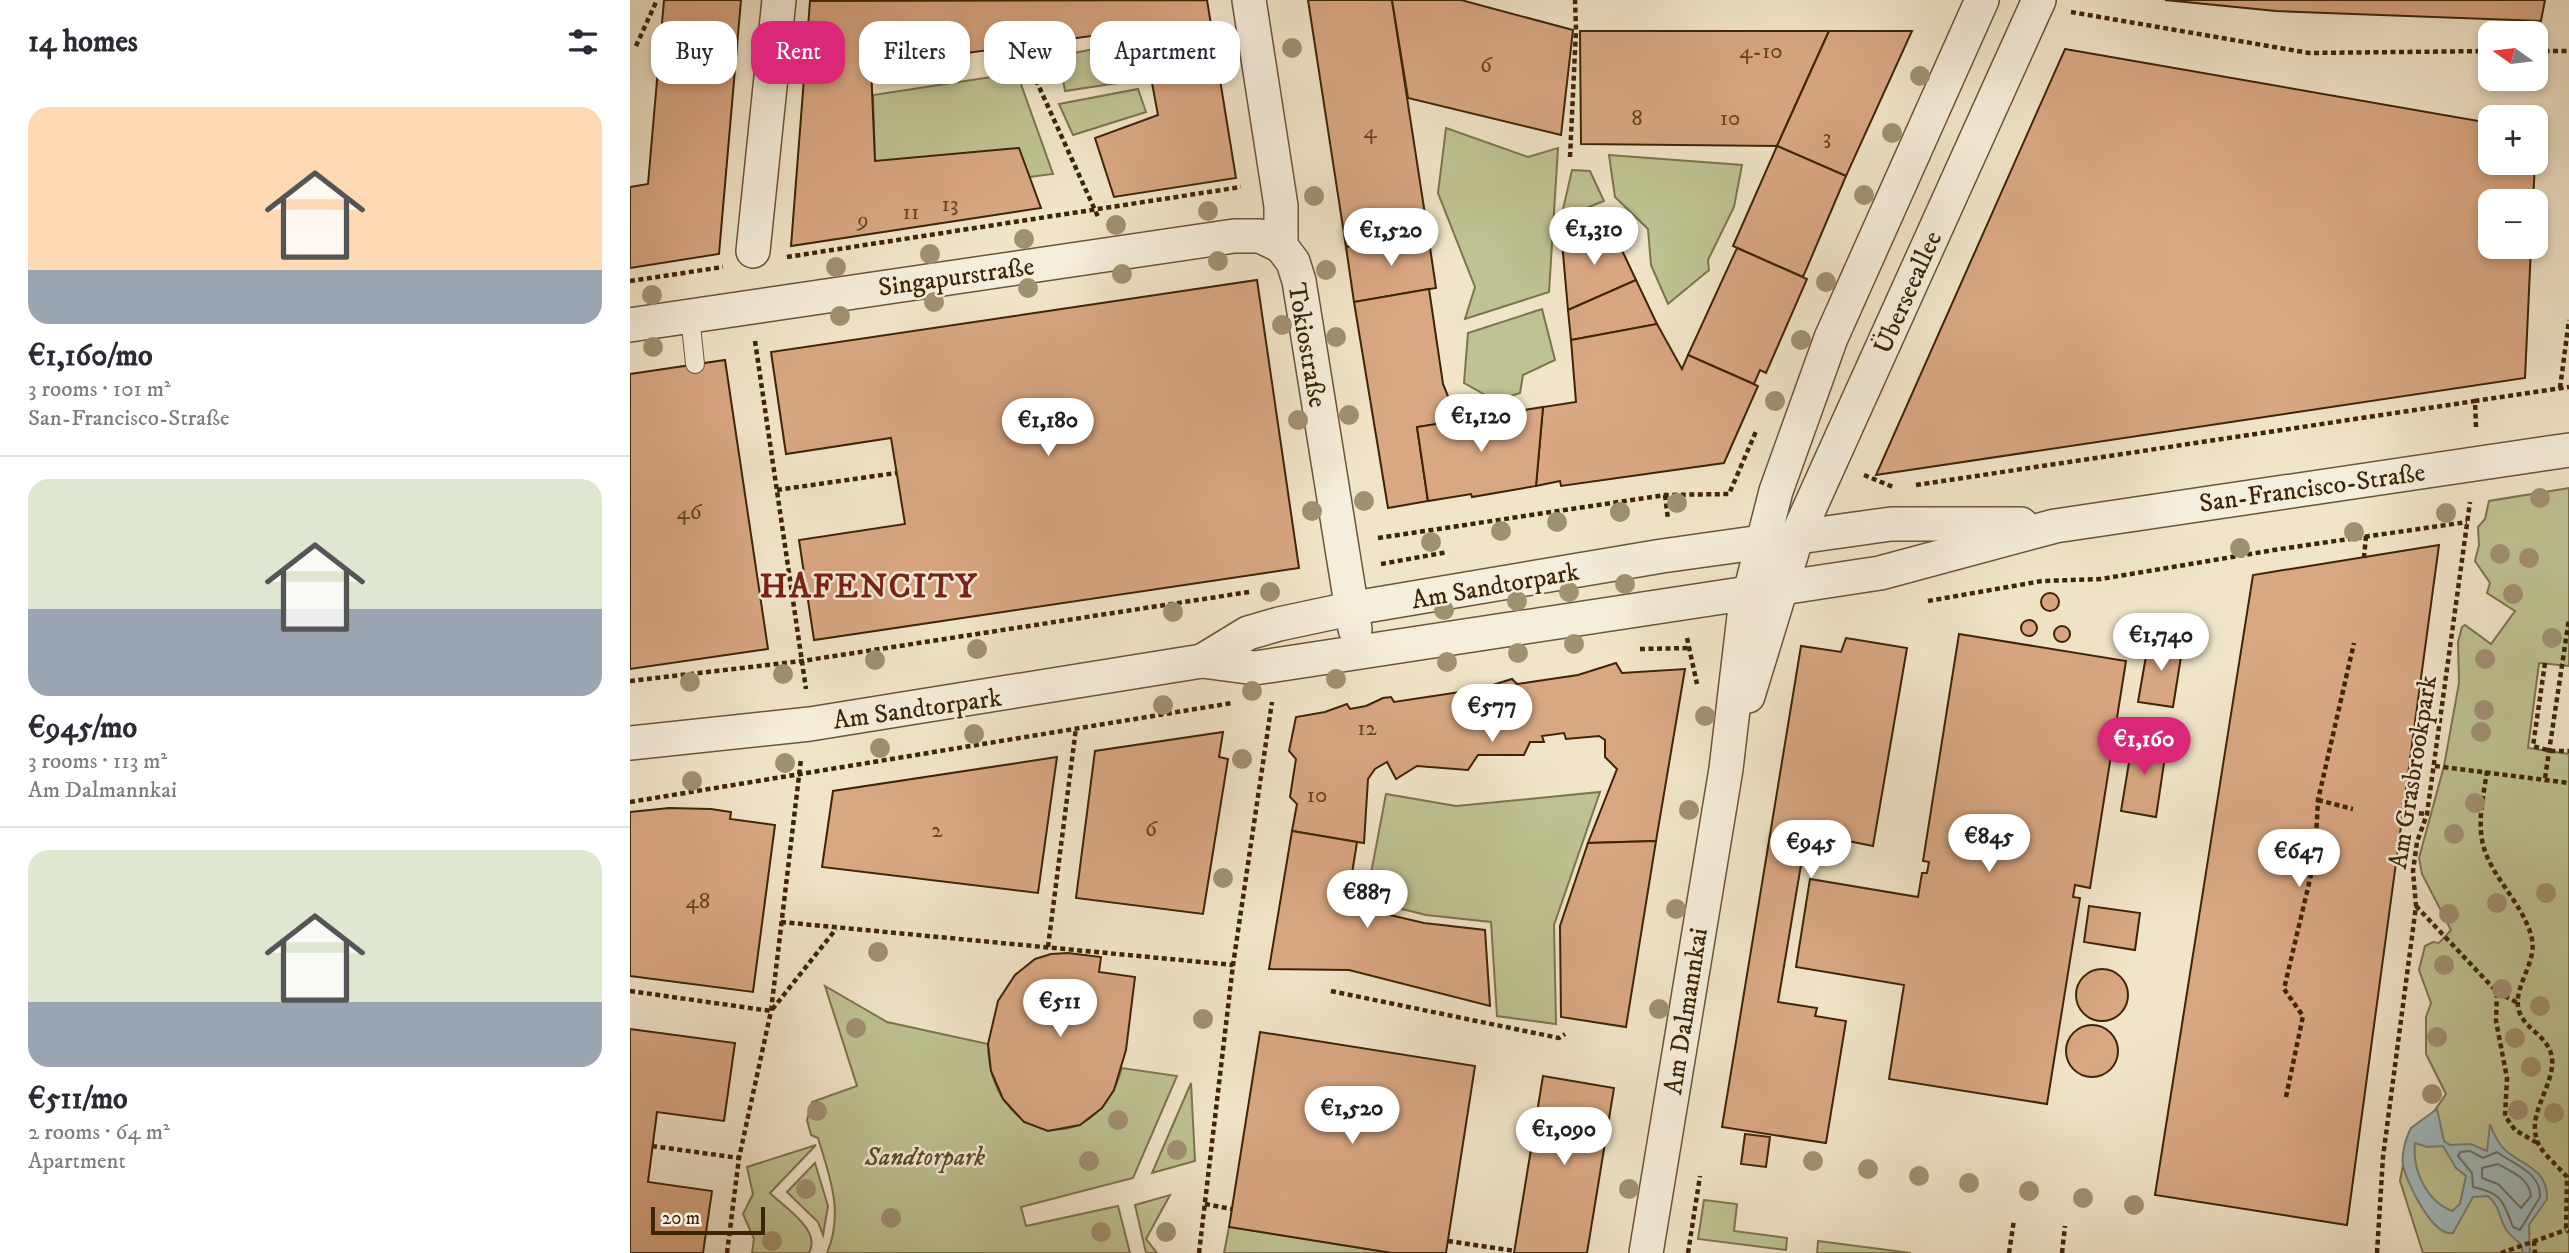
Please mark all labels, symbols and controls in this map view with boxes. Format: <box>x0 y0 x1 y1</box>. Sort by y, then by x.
chip: Buy <box>651 21 737 84</box>
chip: Rent <box>751 21 845 84</box>
chip: Filters <box>859 21 970 84</box>
chip: New <box>984 21 1076 84</box>
chip: Apartment <box>1090 21 1240 84</box>
north arrow <box>2478 21 2548 91</box>
map controls <box>2478 21 2548 259</box>
icon: filters <box>564 23 602 61</box>
text: 14 homes <box>28 24 138 61</box>
house number: 4-10 <box>1739 37 1783 66</box>
house number: 6 <box>1480 51 1493 80</box>
house number: 8 <box>1631 104 1643 133</box>
house number: 10 <box>1720 104 1740 133</box>
button: + <box>2478 105 2548 175</box>
house number: 4 <box>1363 117 1377 146</box>
house number: 3 <box>1823 123 1831 152</box>
icon: home <box>252 152 378 278</box>
button: − <box>2478 189 2548 259</box>
house number: 13 <box>941 190 959 219</box>
house number: 11 <box>903 198 919 227</box>
house number: 9 <box>856 206 869 235</box>
pin: €1,520 <box>1334 208 1448 268</box>
pin: €1,310 <box>1537 208 1651 267</box>
text: €1,310 <box>1565 215 1623 244</box>
text: €1,520 <box>1360 216 1422 245</box>
street label: Überseeallee <box>1867 226 1950 359</box>
street label: Singapurstraße <box>876 250 1036 305</box>
street label: Tokiostraße <box>1279 280 1334 410</box>
text: €1,160/mo <box>28 338 153 375</box>
text: 3 rooms · 101 m² <box>28 375 171 404</box>
pin: €1,120 <box>1424 394 1538 454</box>
pin: €1,180 <box>991 398 1105 458</box>
text: €1,120 <box>1451 402 1511 431</box>
text: San-Francisco-Straße <box>28 404 230 433</box>
text: €1,180 <box>1018 406 1078 435</box>
street label: San-Francisco-Straße <box>2197 456 2427 521</box>
house number: 46 <box>676 498 703 527</box>
icon: home <box>252 524 378 650</box>
street label: Am Sandtorpark <box>1409 555 1582 617</box>
district label: HAFENCITY <box>760 567 978 608</box>
pin: €1,740 <box>2104 614 2218 673</box>
text: €1,740 <box>2129 621 2193 650</box>
street label: Am Grasbrookpark <box>2382 673 2445 871</box>
street label: Am Sandtorpark <box>831 681 1004 738</box>
pin: €577 <box>1451 684 1533 744</box>
text: €577 <box>1467 692 1517 721</box>
text: €945/mo <box>28 710 137 747</box>
house number: 12 <box>1357 714 1378 743</box>
pin: €1,160 <box>2087 718 2201 777</box>
text: €1,160 <box>2114 725 2174 754</box>
text: 3 rooms · 113 m² <box>28 747 167 776</box>
text: Am Dalmannkai <box>28 776 177 805</box>
house number: 10 <box>1307 781 1327 810</box>
pin: €845 <box>1948 814 2030 874</box>
house number: 6 <box>1145 815 1158 844</box>
house number: 2 <box>931 816 943 845</box>
pin: €945 <box>1770 820 1852 880</box>
text: €845 <box>1964 822 2014 851</box>
text: €945 <box>1786 828 1836 857</box>
pin: €647 <box>2258 830 2340 889</box>
text: €647 <box>2274 837 2324 866</box>
pin: €887 <box>1326 870 1408 930</box>
text: €887 <box>1343 878 1391 907</box>
house number: 48 <box>686 887 710 916</box>
icon: home <box>252 895 378 1021</box>
street label: Am Dalmannkai <box>1657 926 1716 1097</box>
pin: €511 <box>1019 979 1101 1039</box>
text: €511 <box>1039 987 1081 1016</box>
text: €511/mo <box>28 1081 128 1118</box>
pin: €1,520 <box>1295 1086 1409 1146</box>
text: €1,520 <box>1321 1094 1383 1123</box>
pin: €1,090 <box>1507 1108 1621 1167</box>
text: €1,090 <box>1532 1115 1596 1144</box>
text: 2 rooms · 64 m² <box>28 1118 170 1147</box>
park label: Sandtorpark <box>864 1141 985 1174</box>
text: Apartment <box>28 1147 126 1176</box>
scale bar <box>651 1204 765 1236</box>
text: 20 m <box>662 1207 700 1230</box>

